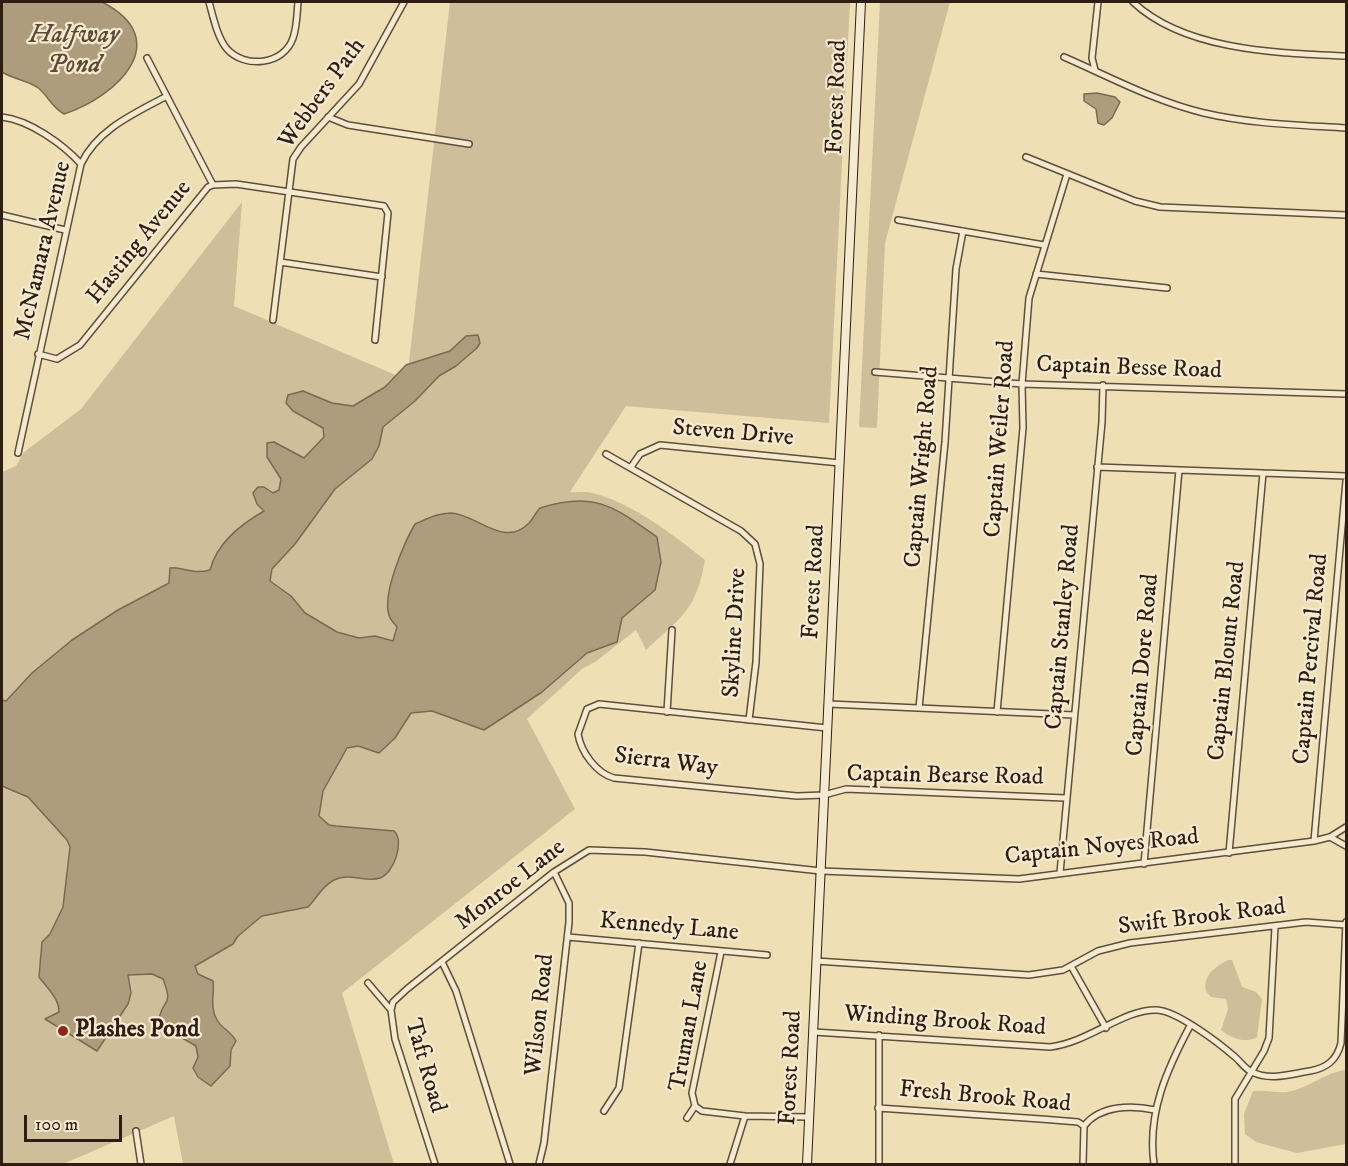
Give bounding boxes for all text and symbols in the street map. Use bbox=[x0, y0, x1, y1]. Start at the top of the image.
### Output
water label: Halfway Pond bbox=[29, 21, 119, 82]
street label: Webbers Path bbox=[273, 33, 373, 155]
street label: Forest Road bbox=[822, 39, 854, 155]
street label: McNamara Avenue bbox=[9, 159, 79, 343]
street label: Hasting Avenue bbox=[81, 175, 199, 311]
street label: Captain Weiler Road bbox=[980, 339, 1022, 539]
street label: Captain Besse Road bbox=[1036, 351, 1222, 387]
street label: Captain Wright Road bbox=[900, 365, 946, 569]
street label: Steven Drive bbox=[671, 414, 795, 454]
street label: Captain Stanley Road bbox=[1041, 523, 1087, 731]
street label: Forest Road bbox=[798, 524, 832, 640]
street label: Captain Percival Road bbox=[1288, 552, 1336, 766]
street label: Captain Blount Road bbox=[1203, 560, 1253, 762]
street label: Skyline Drive bbox=[718, 567, 754, 699]
street label: Captain Dore Road bbox=[1122, 573, 1166, 757]
street label: Sierra Way bbox=[613, 742, 719, 784]
street label: Captain Bearse Road bbox=[846, 761, 1044, 793]
street label: Captain Noyes Road bbox=[1004, 823, 1200, 873]
street label: Monroe Lane bbox=[450, 834, 572, 938]
street label: Swift Brook Road bbox=[1117, 893, 1287, 943]
street label: Kennedy Lane bbox=[598, 908, 740, 948]
street label: Wilson Road bbox=[520, 953, 562, 1077]
street label: Truman Lane bbox=[664, 958, 716, 1094]
street label: Winding Brook Road bbox=[843, 1001, 1047, 1043]
street label: Forest Road bbox=[775, 1010, 809, 1126]
street label: Taft Road bbox=[397, 1016, 451, 1116]
place label: Plashes Pond bbox=[75, 1017, 199, 1045]
marker: Plashes Pond bbox=[56, 1024, 70, 1038]
street label: Fresh Brook Road bbox=[898, 1076, 1072, 1120]
scale bar bbox=[27, 1103, 124, 1141]
text: 100 m bbox=[35, 1114, 78, 1136]

